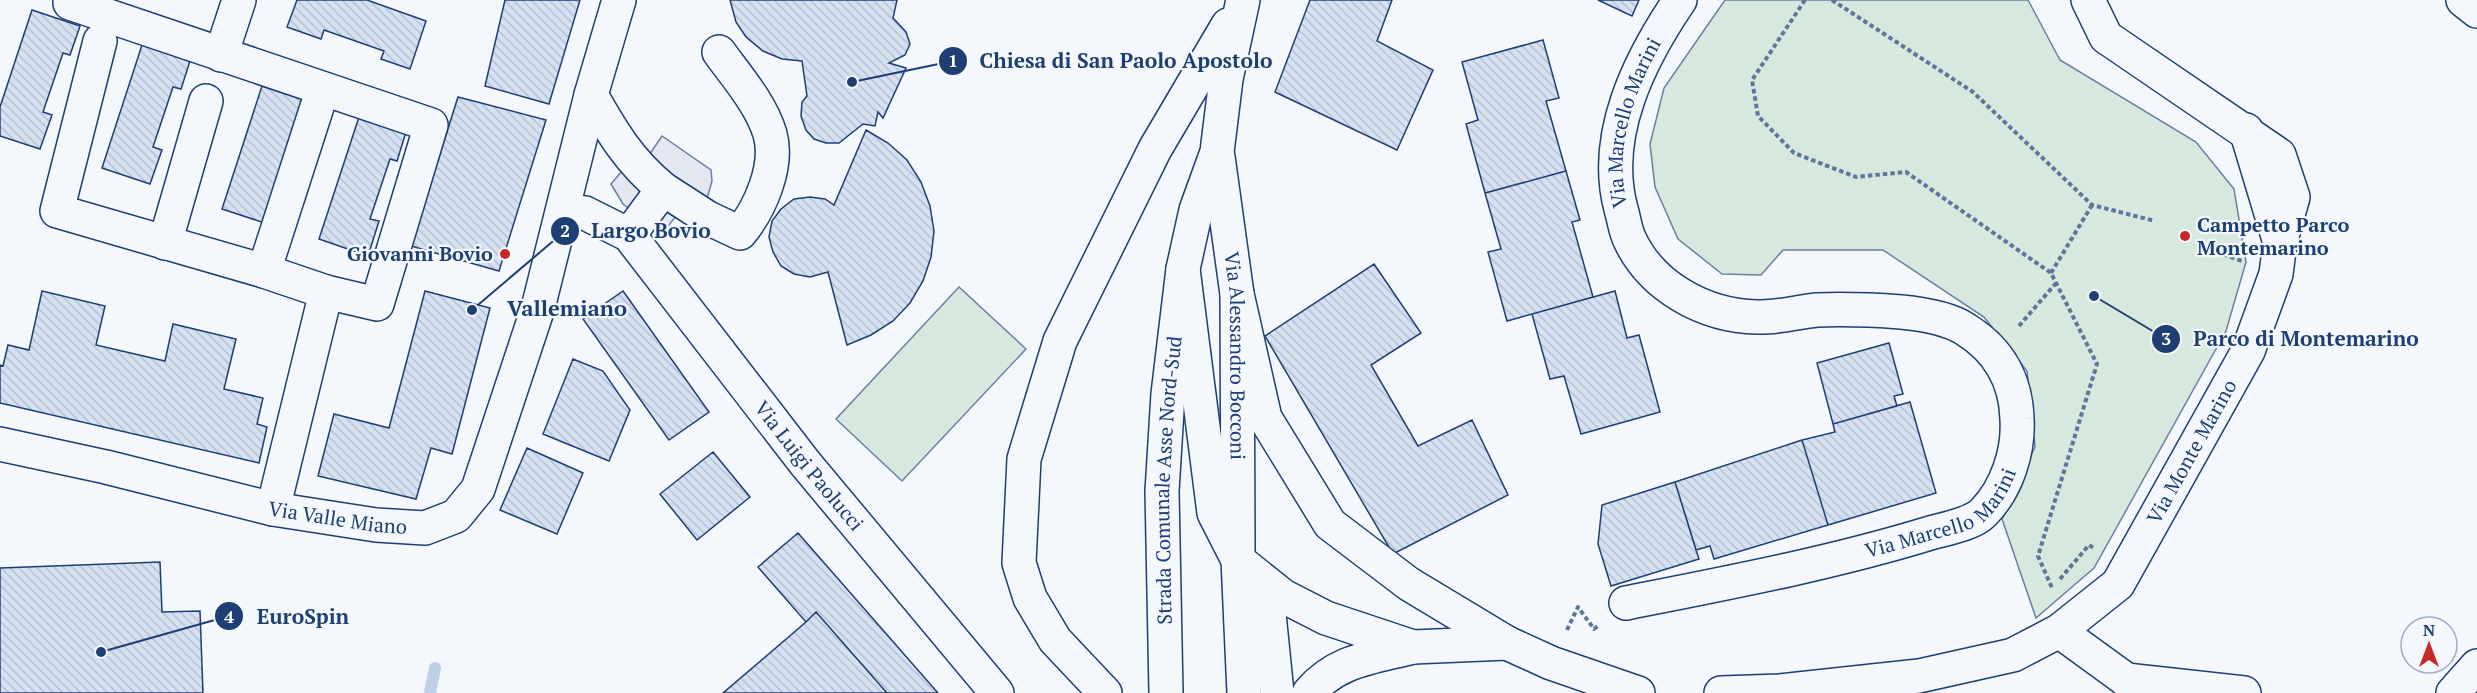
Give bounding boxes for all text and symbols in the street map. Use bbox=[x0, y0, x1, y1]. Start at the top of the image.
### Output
street label: Via Marcello Marini bbox=[1601, 33, 1667, 210]
callout: Chiesa di San Paolo Apostolo bbox=[938, 41, 1285, 80]
text: Chiesa di San Paolo Apostolo bbox=[980, 46, 1272, 74]
text: 1 bbox=[948, 48, 958, 72]
callout: Largo Bovio bbox=[550, 211, 723, 250]
place label: Campetto Parco Montemarino bbox=[2197, 211, 2349, 261]
text: Largo Bovio bbox=[591, 216, 711, 244]
text: 2 bbox=[560, 218, 570, 242]
marker: Campetto Parco Montemarino bbox=[2178, 229, 2192, 243]
place label: Giovanni Bovio bbox=[347, 240, 493, 267]
marker: Giovanni Bovio bbox=[498, 247, 512, 261]
street label: Via Alessandro Bocconi bbox=[1218, 250, 1252, 460]
district label: Vallemiano bbox=[507, 293, 627, 322]
callout: Parco di Montemarino bbox=[2151, 319, 2431, 358]
text: Parco di Montemarino bbox=[2193, 324, 2419, 352]
text: 3 bbox=[2161, 326, 2171, 350]
street label: Strada Comunale Asse Nord-Sud bbox=[1148, 334, 1188, 625]
street label: Via Monte Marino bbox=[2140, 374, 2243, 529]
street label: Via Luigi Paolucci bbox=[749, 395, 870, 536]
street label: Via Marcello Marini bbox=[1862, 464, 2022, 564]
street label: Via Valle Miano bbox=[267, 494, 408, 540]
callout: EuroSpin bbox=[214, 597, 361, 636]
text: EuroSpin bbox=[257, 602, 350, 630]
text: 4 bbox=[224, 604, 235, 628]
north arrow bbox=[2399, 615, 2459, 675]
text: N bbox=[2423, 619, 2435, 641]

